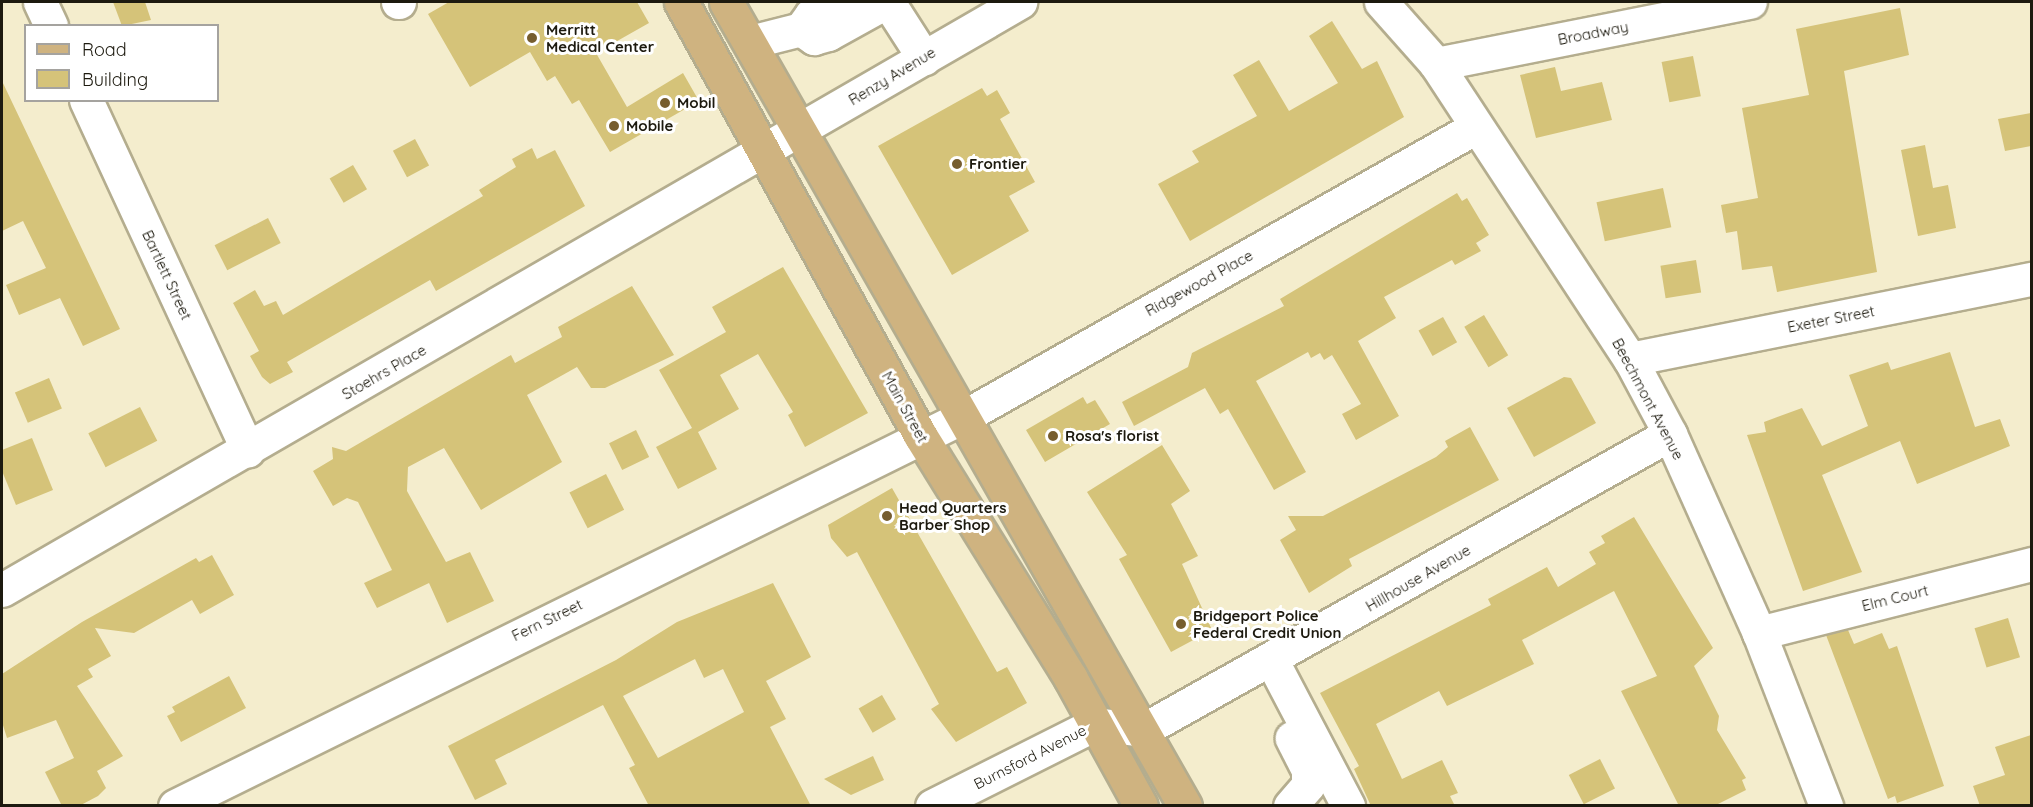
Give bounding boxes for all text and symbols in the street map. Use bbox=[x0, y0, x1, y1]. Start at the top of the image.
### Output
street label: Broadway bbox=[1556, 17, 1630, 49]
place label: Merritt Medical Center bbox=[546, 20, 654, 55]
legend bbox=[24, 24, 219, 102]
marker: Merritt Medical Center bbox=[523, 29, 541, 47]
text: Road bbox=[82, 38, 127, 61]
street label: Renzy Avenue bbox=[845, 43, 939, 109]
text: Building bbox=[82, 68, 148, 91]
place label: Mobil bbox=[677, 94, 716, 112]
marker: Mobil bbox=[658, 96, 672, 110]
place label: Mobile bbox=[626, 117, 673, 135]
marker: Mobile bbox=[607, 119, 621, 133]
place label: Frontier bbox=[969, 155, 1027, 173]
marker: Frontier bbox=[950, 157, 964, 171]
street label: Bartlett Street bbox=[138, 227, 196, 323]
street label: Ridgewood Place bbox=[1142, 246, 1256, 320]
street label: Exeter Street bbox=[1786, 302, 1876, 336]
street label: Beechmont Avenue bbox=[1608, 335, 1688, 463]
street label: Stoehrs Place bbox=[339, 341, 429, 403]
street label: Main Street bbox=[878, 368, 932, 446]
place label: Rosa's florist bbox=[1065, 427, 1159, 445]
marker: Rosa's florist bbox=[1046, 429, 1060, 443]
place label: Head Quarters Barber Shop bbox=[899, 498, 1006, 533]
marker: Head Quarters Barber Shop bbox=[880, 509, 894, 523]
street label: Hillhouse Avenue bbox=[1362, 541, 1474, 615]
street label: Elm Court bbox=[1860, 581, 1930, 615]
street label: Fern Street bbox=[509, 595, 585, 645]
place label: Bridgeport Police Federal Credit Union bbox=[1193, 606, 1341, 641]
marker: Bridgeport Police Federal Credit Union bbox=[1174, 617, 1188, 631]
street label: Burnsford Avenue bbox=[971, 721, 1089, 793]

